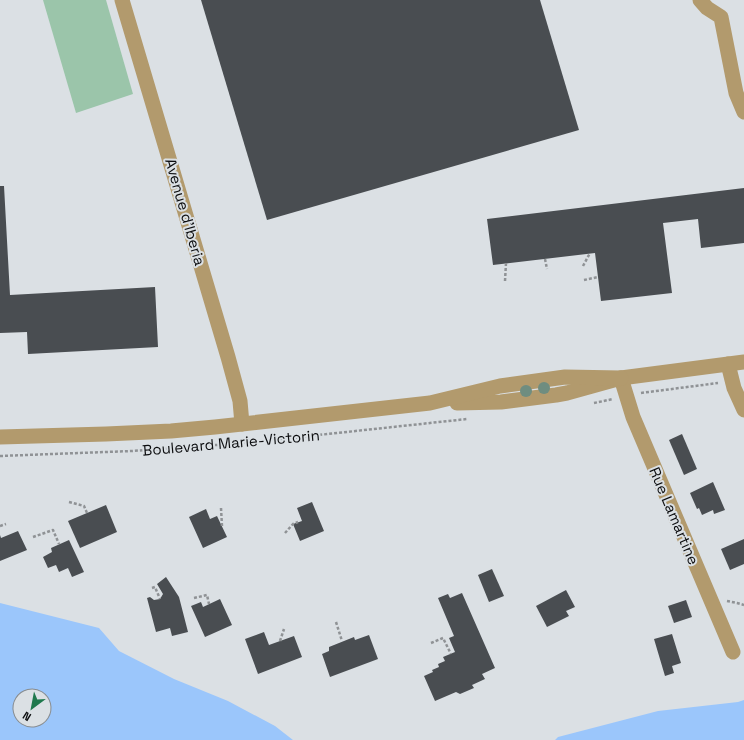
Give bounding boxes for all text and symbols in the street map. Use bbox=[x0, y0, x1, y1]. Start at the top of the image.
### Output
street label: Avenue d'Iberia bbox=[161, 156, 210, 268]
street label: Boulevard Marie-Victorin bbox=[142, 425, 320, 460]
street label: Rue Lamartine bbox=[645, 464, 704, 568]
north arrow bbox=[12, 688, 52, 728]
text: N bbox=[20, 709, 34, 724]

